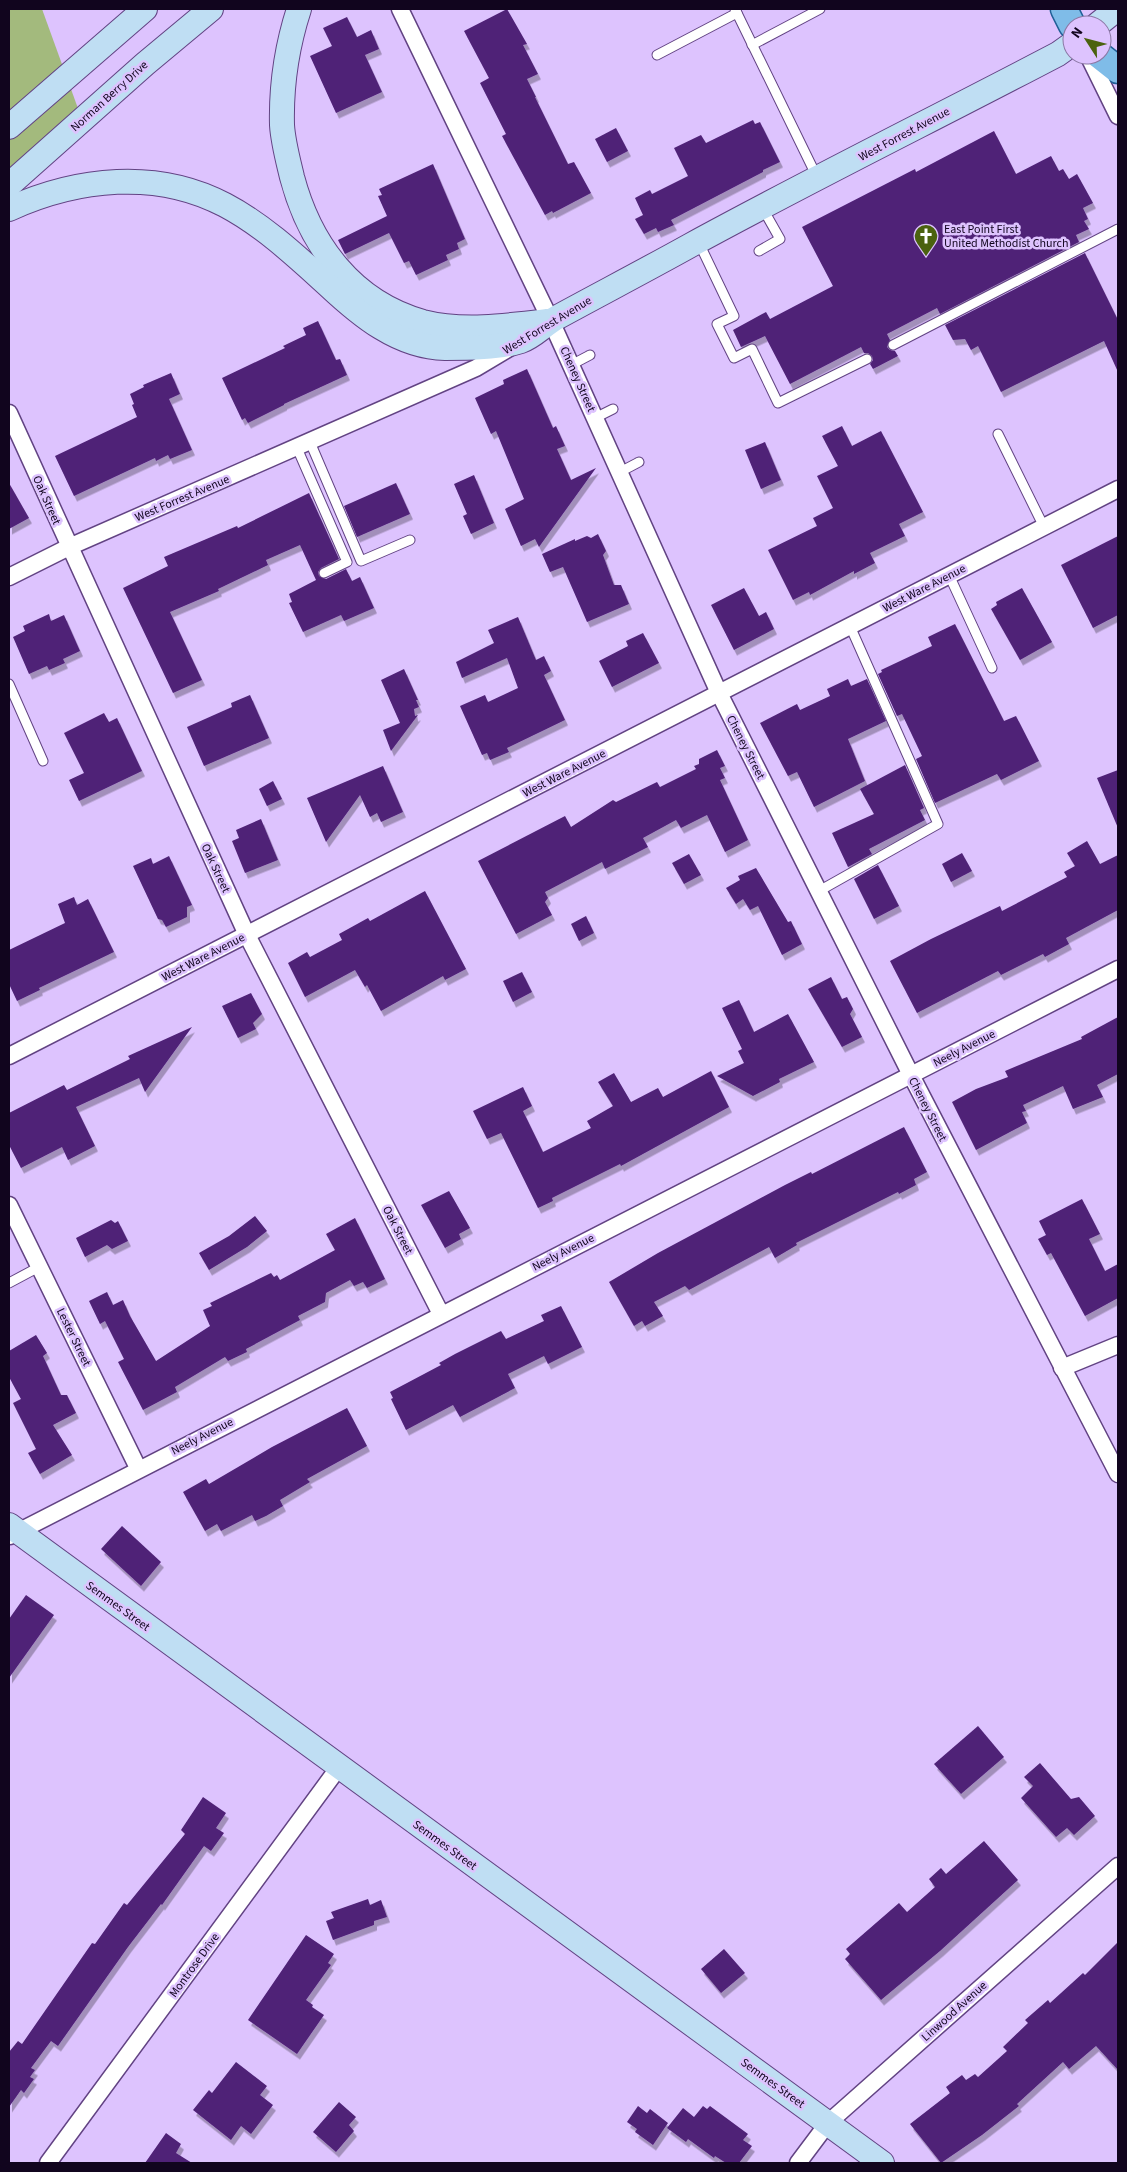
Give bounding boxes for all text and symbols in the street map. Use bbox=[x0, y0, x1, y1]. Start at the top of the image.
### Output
north arrow bbox=[1062, 15, 1112, 65]
text: N bbox=[1066, 23, 1088, 43]
street label: Norman Berry Drive bbox=[67, 57, 152, 136]
street label: West Forrest Avenue bbox=[856, 103, 953, 166]
place label: East Point First United Methodist Church bbox=[944, 221, 1069, 252]
church icon: East Point First United Methodist Church bbox=[913, 223, 939, 257]
street label: West Forrest Avenue bbox=[499, 292, 595, 359]
street label: Cheney Street bbox=[556, 344, 600, 415]
street label: West Forrest Avenue bbox=[132, 471, 232, 526]
street label: Oak Street bbox=[28, 473, 65, 528]
street label: West Ware Avenue bbox=[880, 560, 969, 617]
street label: Cheney Street bbox=[722, 712, 769, 782]
street label: West Ware Avenue bbox=[520, 745, 609, 802]
street label: Oak Street bbox=[197, 841, 234, 896]
street label: West Ware Avenue bbox=[159, 929, 248, 986]
street label: Neely Avenue bbox=[930, 1025, 998, 1071]
street label: Cheney Street bbox=[904, 1074, 951, 1144]
street label: Oak Street bbox=[378, 1203, 417, 1257]
street label: Neely Avenue bbox=[529, 1229, 597, 1275]
street label: Lester Street bbox=[52, 1305, 95, 1369]
street label: Neely Avenue bbox=[168, 1413, 236, 1459]
street label: Semmes Street bbox=[82, 1577, 153, 1636]
street label: Semmes Street bbox=[409, 1816, 480, 1875]
street label: Montrose Drive bbox=[165, 1930, 224, 2001]
street label: Linwood Avenue bbox=[918, 1977, 991, 2045]
street label: Semmes Street bbox=[737, 2054, 808, 2113]

